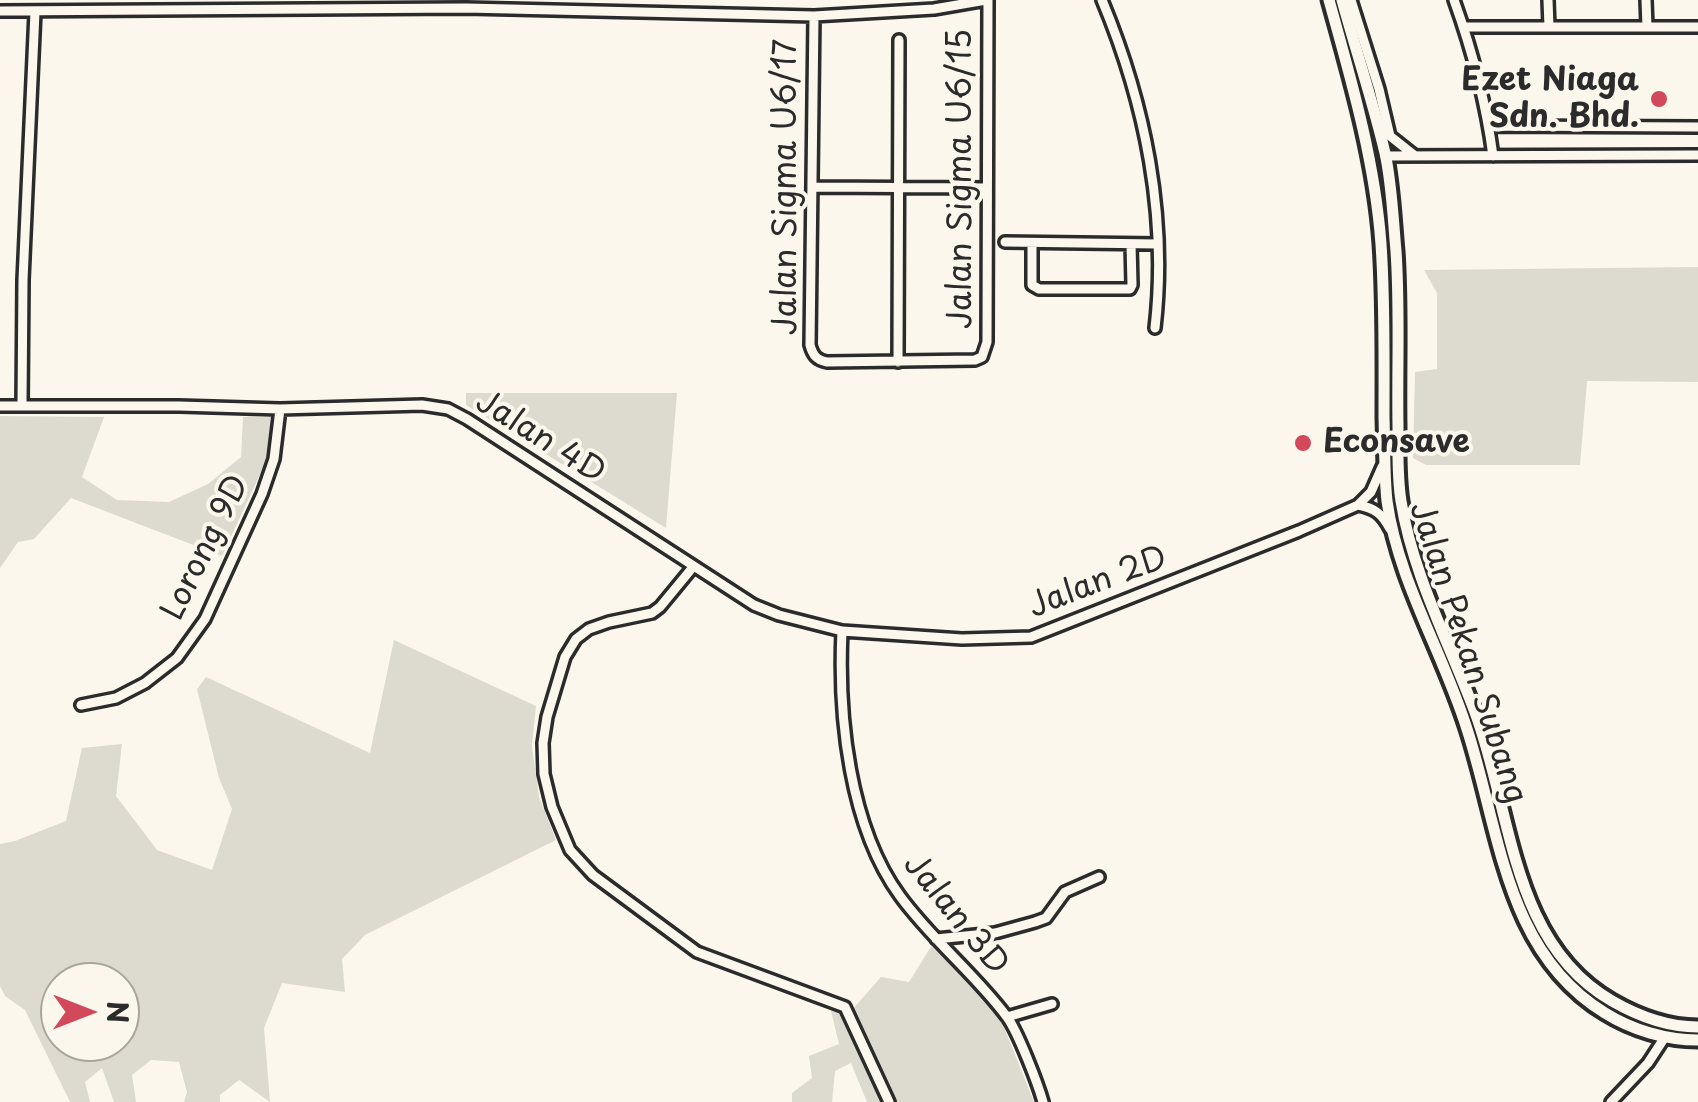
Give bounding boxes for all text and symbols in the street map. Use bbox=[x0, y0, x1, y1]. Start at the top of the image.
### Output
street label: Jalan Sigma U6/15 bbox=[943, 29, 981, 329]
street label: Jalan Sigma U6/17 bbox=[768, 39, 806, 335]
place label: Ezet Niaga Sdn. Bhd. bbox=[1461, 62, 1639, 137]
marker: Ezet Niaga Sdn. Bhd. bbox=[1648, 88, 1670, 110]
street label: Jalan 4D bbox=[468, 383, 612, 493]
place label: Econsave bbox=[1323, 424, 1470, 462]
marker: Econsave bbox=[1292, 432, 1314, 454]
street label: Lorong 9D bbox=[154, 469, 258, 627]
street label: Jalan Pekan Subang bbox=[1400, 497, 1534, 809]
street label: Jalan 2D bbox=[1023, 539, 1173, 627]
street label: Jalan 3D bbox=[894, 847, 1016, 983]
north arrow bbox=[40, 962, 140, 1062]
text: N bbox=[97, 1001, 140, 1023]

